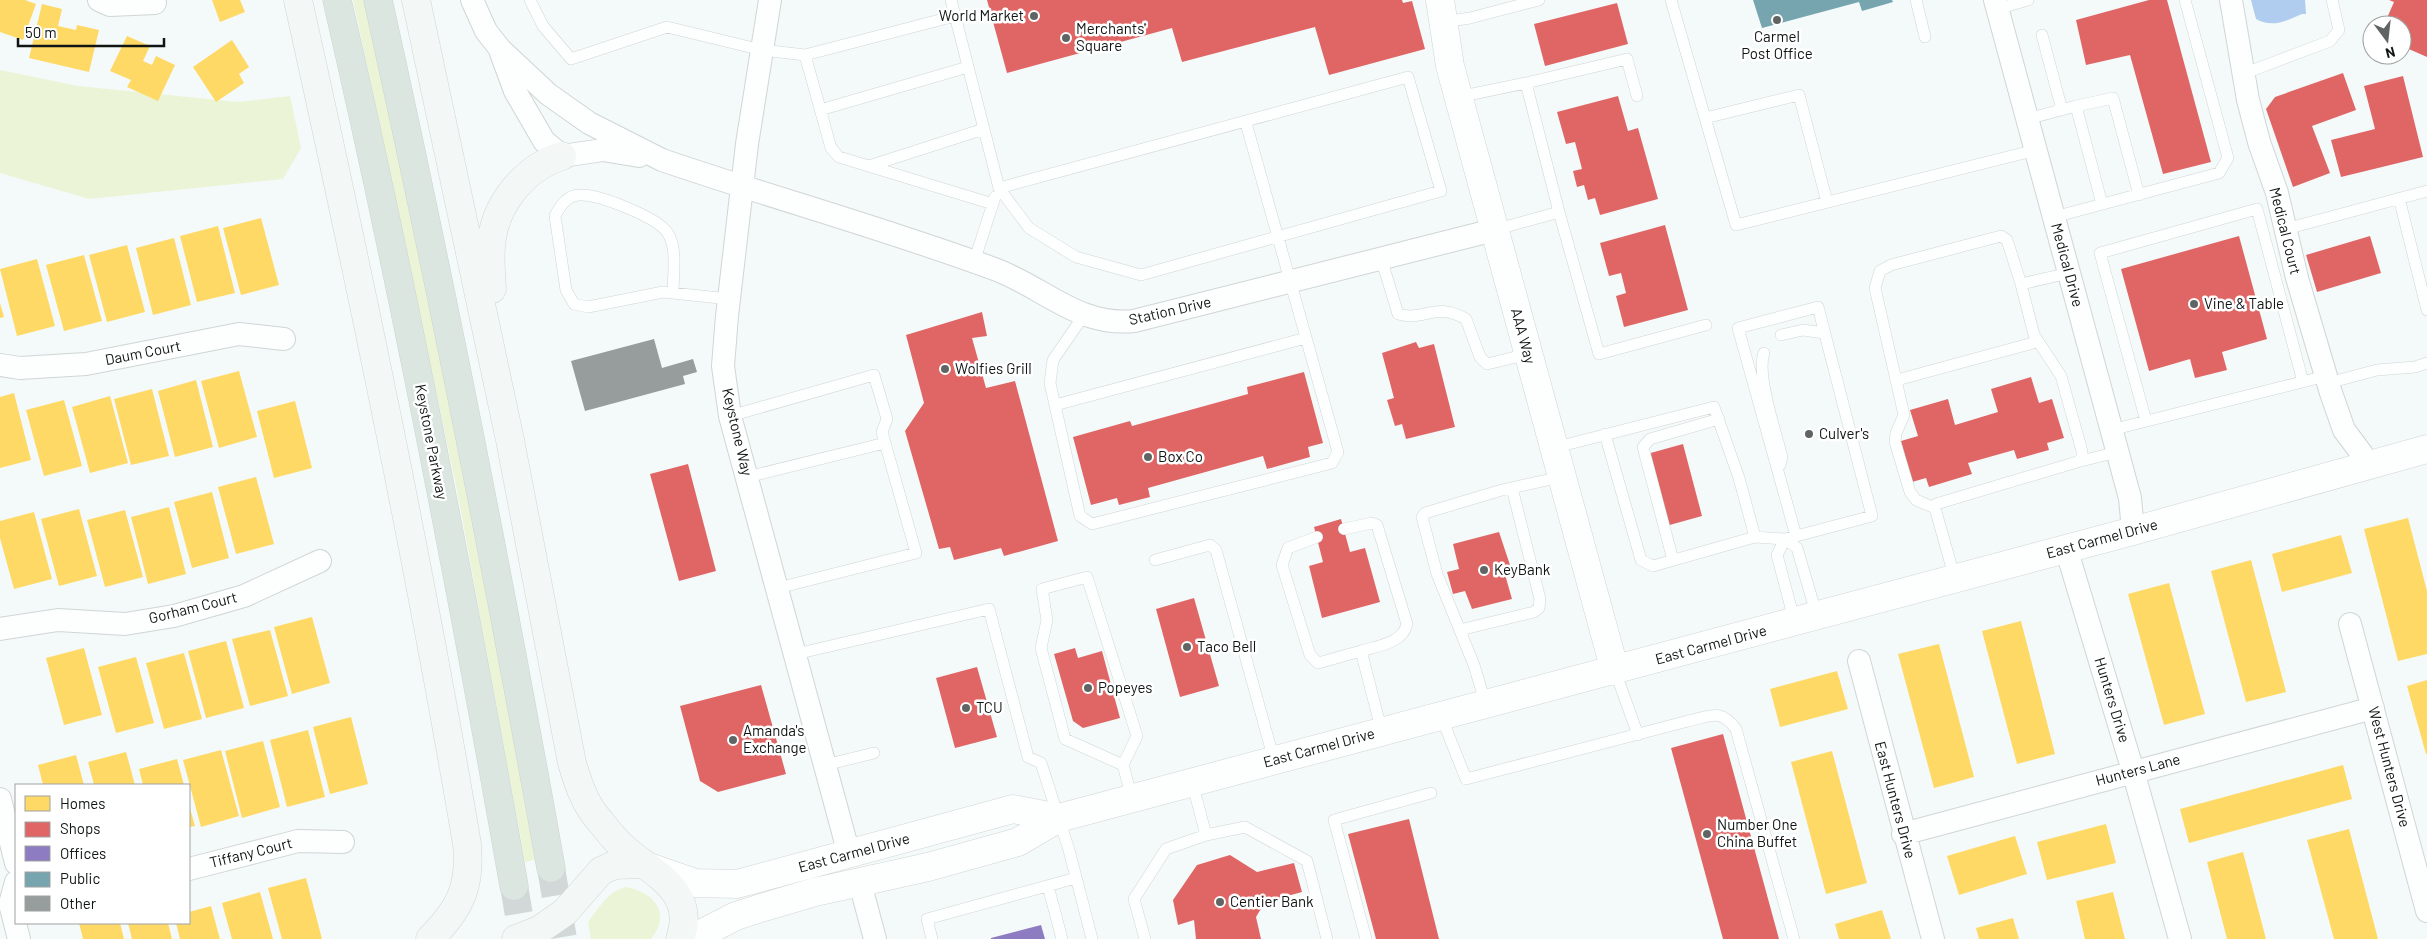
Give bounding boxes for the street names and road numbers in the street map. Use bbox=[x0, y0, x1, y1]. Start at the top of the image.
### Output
street label: Medical Court bbox=[2266, 185, 2305, 276]
street label: Medical Drive bbox=[2048, 221, 2088, 309]
street label: Station Drive bbox=[1127, 292, 1213, 328]
street label: AAA Way bbox=[1508, 306, 1540, 366]
street label: Daum Court bbox=[103, 336, 182, 368]
street label: Keystone Parkway bbox=[412, 382, 452, 501]
street label: Keystone Way bbox=[719, 386, 757, 478]
street label: East Carmel Drive bbox=[2044, 514, 2159, 562]
street label: Gorham Court bbox=[147, 587, 239, 627]
street label: East Carmel Drive bbox=[1653, 620, 1768, 668]
street label: Hunters Drive bbox=[2091, 655, 2134, 745]
street label: West Hunters Drive bbox=[2365, 704, 2415, 829]
street label: East Carmel Drive bbox=[1261, 723, 1376, 771]
street label: East Hunters Drive bbox=[1872, 739, 1920, 860]
street label: Hunters Lane bbox=[2093, 749, 2182, 789]
street label: East Carmel Drive bbox=[796, 828, 911, 876]
street label: Tiffany Court bbox=[208, 833, 294, 871]

